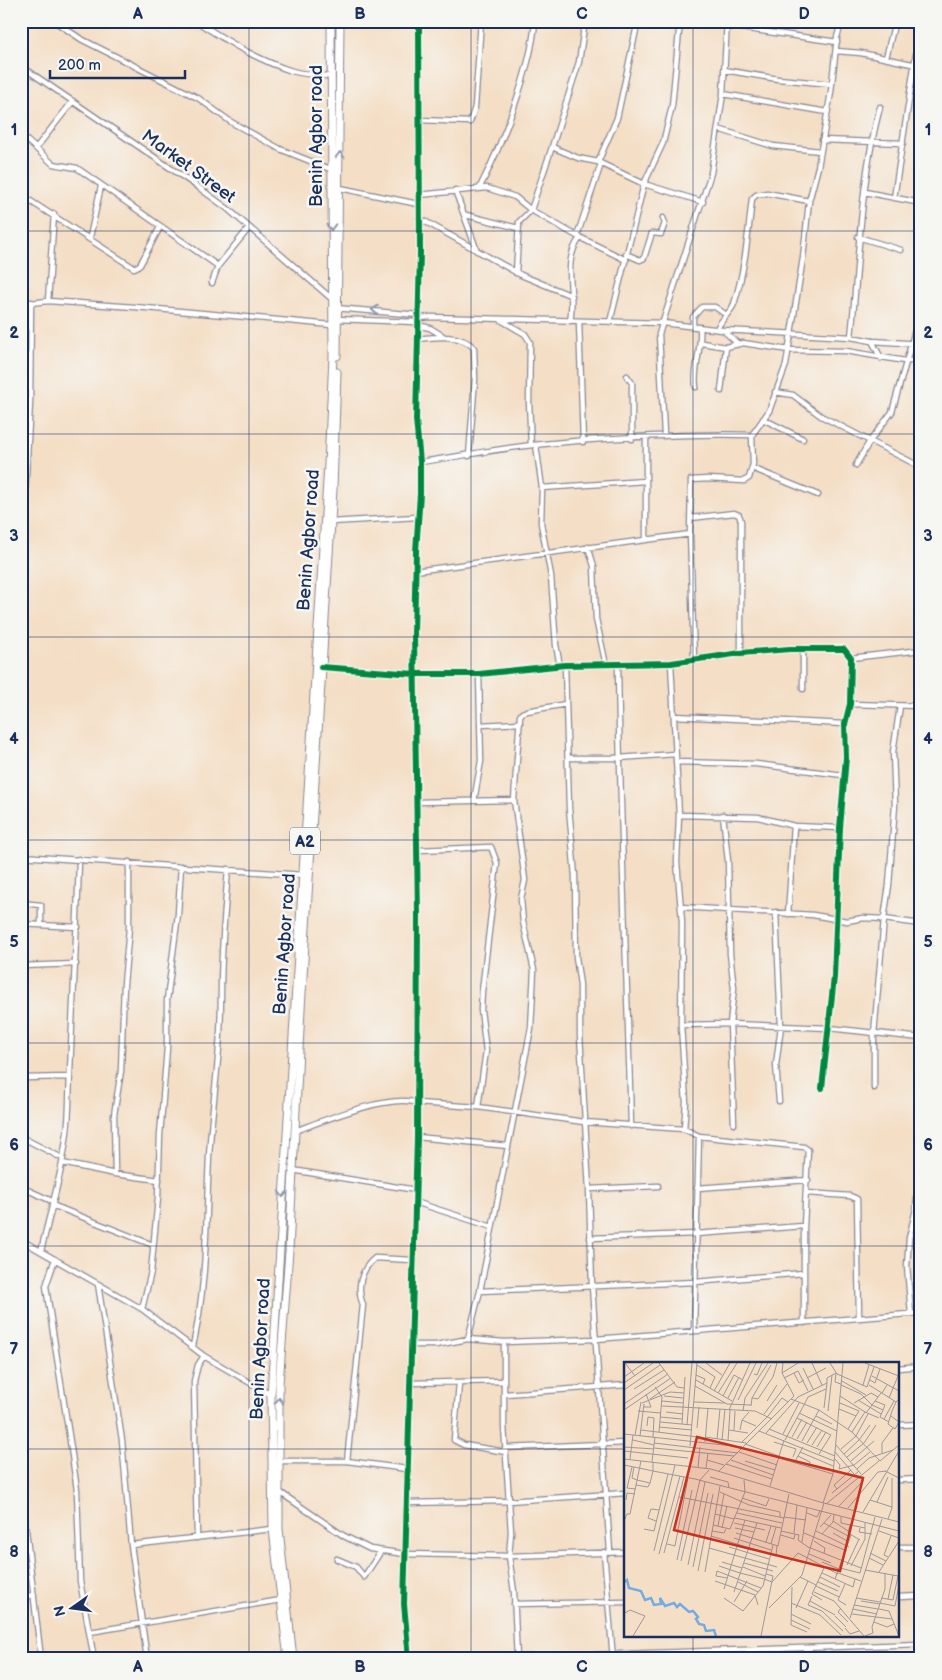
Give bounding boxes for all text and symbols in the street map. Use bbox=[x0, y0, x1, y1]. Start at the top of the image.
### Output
text: A bbox=[132, 5, 143, 24]
text: B bbox=[354, 5, 366, 24]
text: C bbox=[576, 5, 588, 24]
text: D bbox=[798, 5, 810, 24]
scale bar bbox=[50, 48, 185, 80]
text: 200 m bbox=[58, 56, 101, 75]
street label: Benin Agbor road bbox=[306, 65, 327, 207]
text: 1 bbox=[11, 121, 17, 140]
text: 1 bbox=[925, 121, 931, 140]
street label: Market Street bbox=[138, 125, 240, 208]
one-way arrow bbox=[335, 151, 345, 158]
one-way arrow bbox=[326, 224, 336, 232]
one-way arrow bbox=[371, 305, 379, 316]
text: 2 bbox=[9, 324, 19, 343]
text: 2 bbox=[923, 324, 933, 343]
street label: Benin Agbor road bbox=[293, 468, 324, 612]
text: 3 bbox=[9, 527, 19, 546]
text: 3 bbox=[923, 527, 933, 546]
text: 4 bbox=[9, 730, 19, 749]
text: 4 bbox=[923, 730, 933, 749]
road number: A2 bbox=[290, 828, 320, 854]
street label: Benin Agbor road bbox=[269, 872, 300, 1016]
text: 5 bbox=[9, 933, 19, 952]
text: 5 bbox=[923, 933, 933, 952]
text: 6 bbox=[9, 1136, 19, 1155]
text: 6 bbox=[923, 1136, 933, 1155]
one-way arrow bbox=[278, 1190, 289, 1198]
street label: Benin Agbor road bbox=[246, 1278, 275, 1420]
text: 7 bbox=[10, 1340, 19, 1359]
text: 7 bbox=[924, 1340, 933, 1359]
inset map bbox=[624, 1362, 900, 1638]
one-way arrow bbox=[273, 1397, 284, 1405]
text: 8 bbox=[9, 1543, 19, 1562]
text: 8 bbox=[923, 1543, 933, 1562]
north arrow bbox=[48, 1582, 98, 1632]
text: N bbox=[50, 1604, 69, 1618]
text: A bbox=[132, 1658, 143, 1677]
text: B bbox=[354, 1658, 366, 1677]
text: C bbox=[576, 1658, 588, 1677]
text: D bbox=[798, 1658, 810, 1677]

